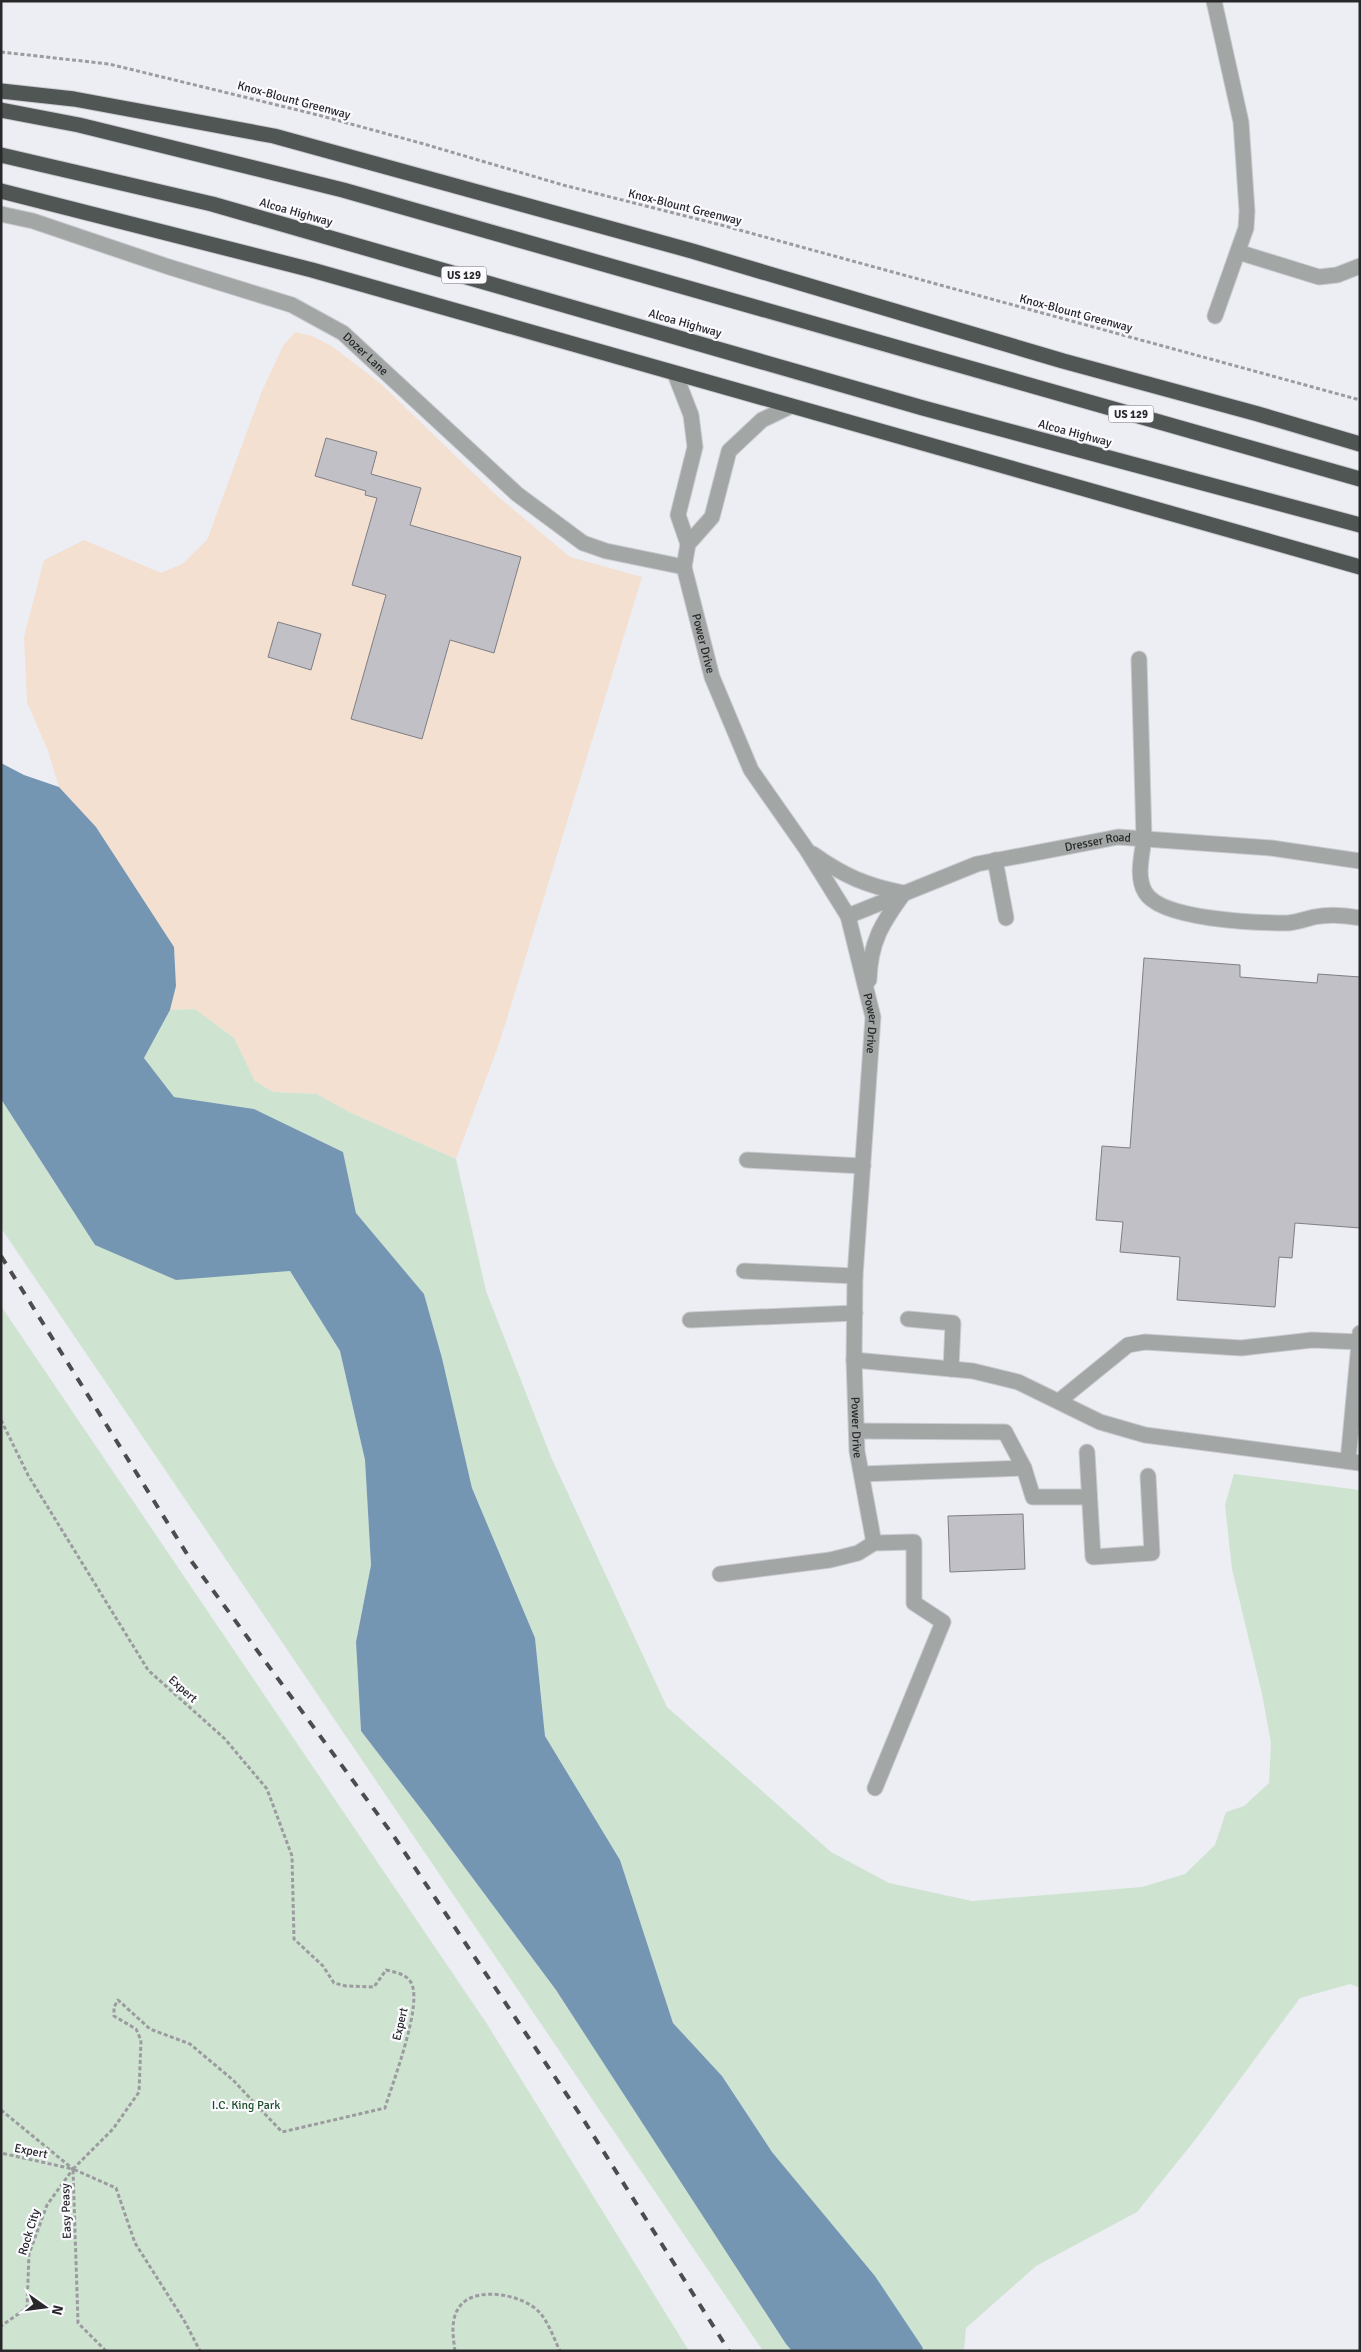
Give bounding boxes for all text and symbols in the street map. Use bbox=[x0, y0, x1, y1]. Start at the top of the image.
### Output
street label: Knox-Blount Greenway bbox=[236, 78, 352, 123]
street label: Knox-Blount Greenway bbox=[627, 186, 744, 229]
street label: Alcoa Highway bbox=[258, 195, 334, 230]
road number: US 129 bbox=[442, 266, 486, 284]
street label: Knox-Blount Greenway bbox=[1018, 291, 1134, 336]
street label: Alcoa Highway bbox=[647, 306, 723, 341]
street label: Dozer Lane bbox=[339, 329, 391, 379]
road number: US 129 bbox=[1108, 406, 1154, 422]
street label: Alcoa Highway bbox=[1037, 416, 1114, 451]
street label: Power Drive bbox=[688, 612, 718, 675]
street label: Dresser Road bbox=[1063, 830, 1131, 855]
street label: Power Drive bbox=[859, 992, 880, 1054]
street label: Power Drive bbox=[847, 1397, 865, 1459]
street label: Expert bbox=[165, 1673, 200, 1706]
street label: Expert bbox=[389, 2006, 412, 2042]
park label: I.C. King Park bbox=[212, 2098, 280, 2113]
street label: Expert bbox=[13, 2141, 49, 2162]
street label: Easy Peasy bbox=[58, 2182, 75, 2239]
street label: Rock City bbox=[15, 2207, 44, 2257]
north arrow bbox=[20, 2282, 70, 2332]
text: N bbox=[48, 2303, 67, 2317]

